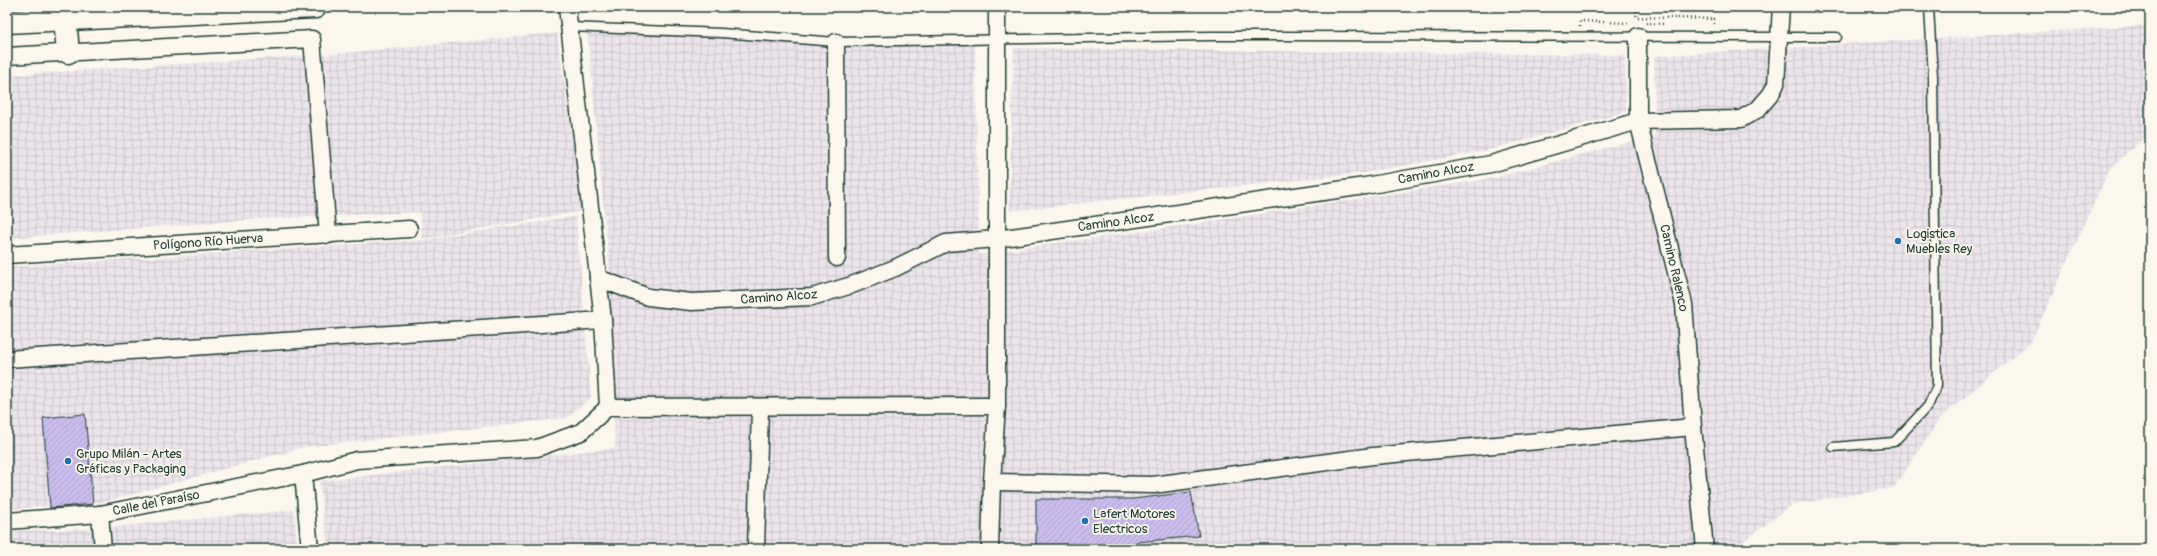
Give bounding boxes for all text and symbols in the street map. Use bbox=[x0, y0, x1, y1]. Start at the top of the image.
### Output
street label: Camino Alcoz bbox=[1397, 158, 1476, 188]
street label: Camino Alcoz bbox=[1077, 209, 1156, 235]
street label: Camino Ralenco bbox=[1656, 223, 1692, 313]
place label: Logistica Muebles Rey bbox=[1906, 226, 1973, 257]
street label: Polígono Río Huerva bbox=[152, 230, 264, 254]
marker: Logistica Muebles Rey bbox=[1893, 236, 1903, 246]
street label: Camino Alcoz bbox=[740, 286, 818, 308]
place label: Grupo Milán - Artes Gráficas y Packaging bbox=[76, 446, 186, 477]
marker: Grupo Milán - Artes Gráficas y Packaging bbox=[63, 456, 73, 466]
street label: Calle del Paraíso bbox=[111, 487, 201, 519]
place label: Lafert Motores Electricos bbox=[1093, 506, 1175, 537]
marker: Lafert Motores Electricos bbox=[1080, 516, 1090, 526]

